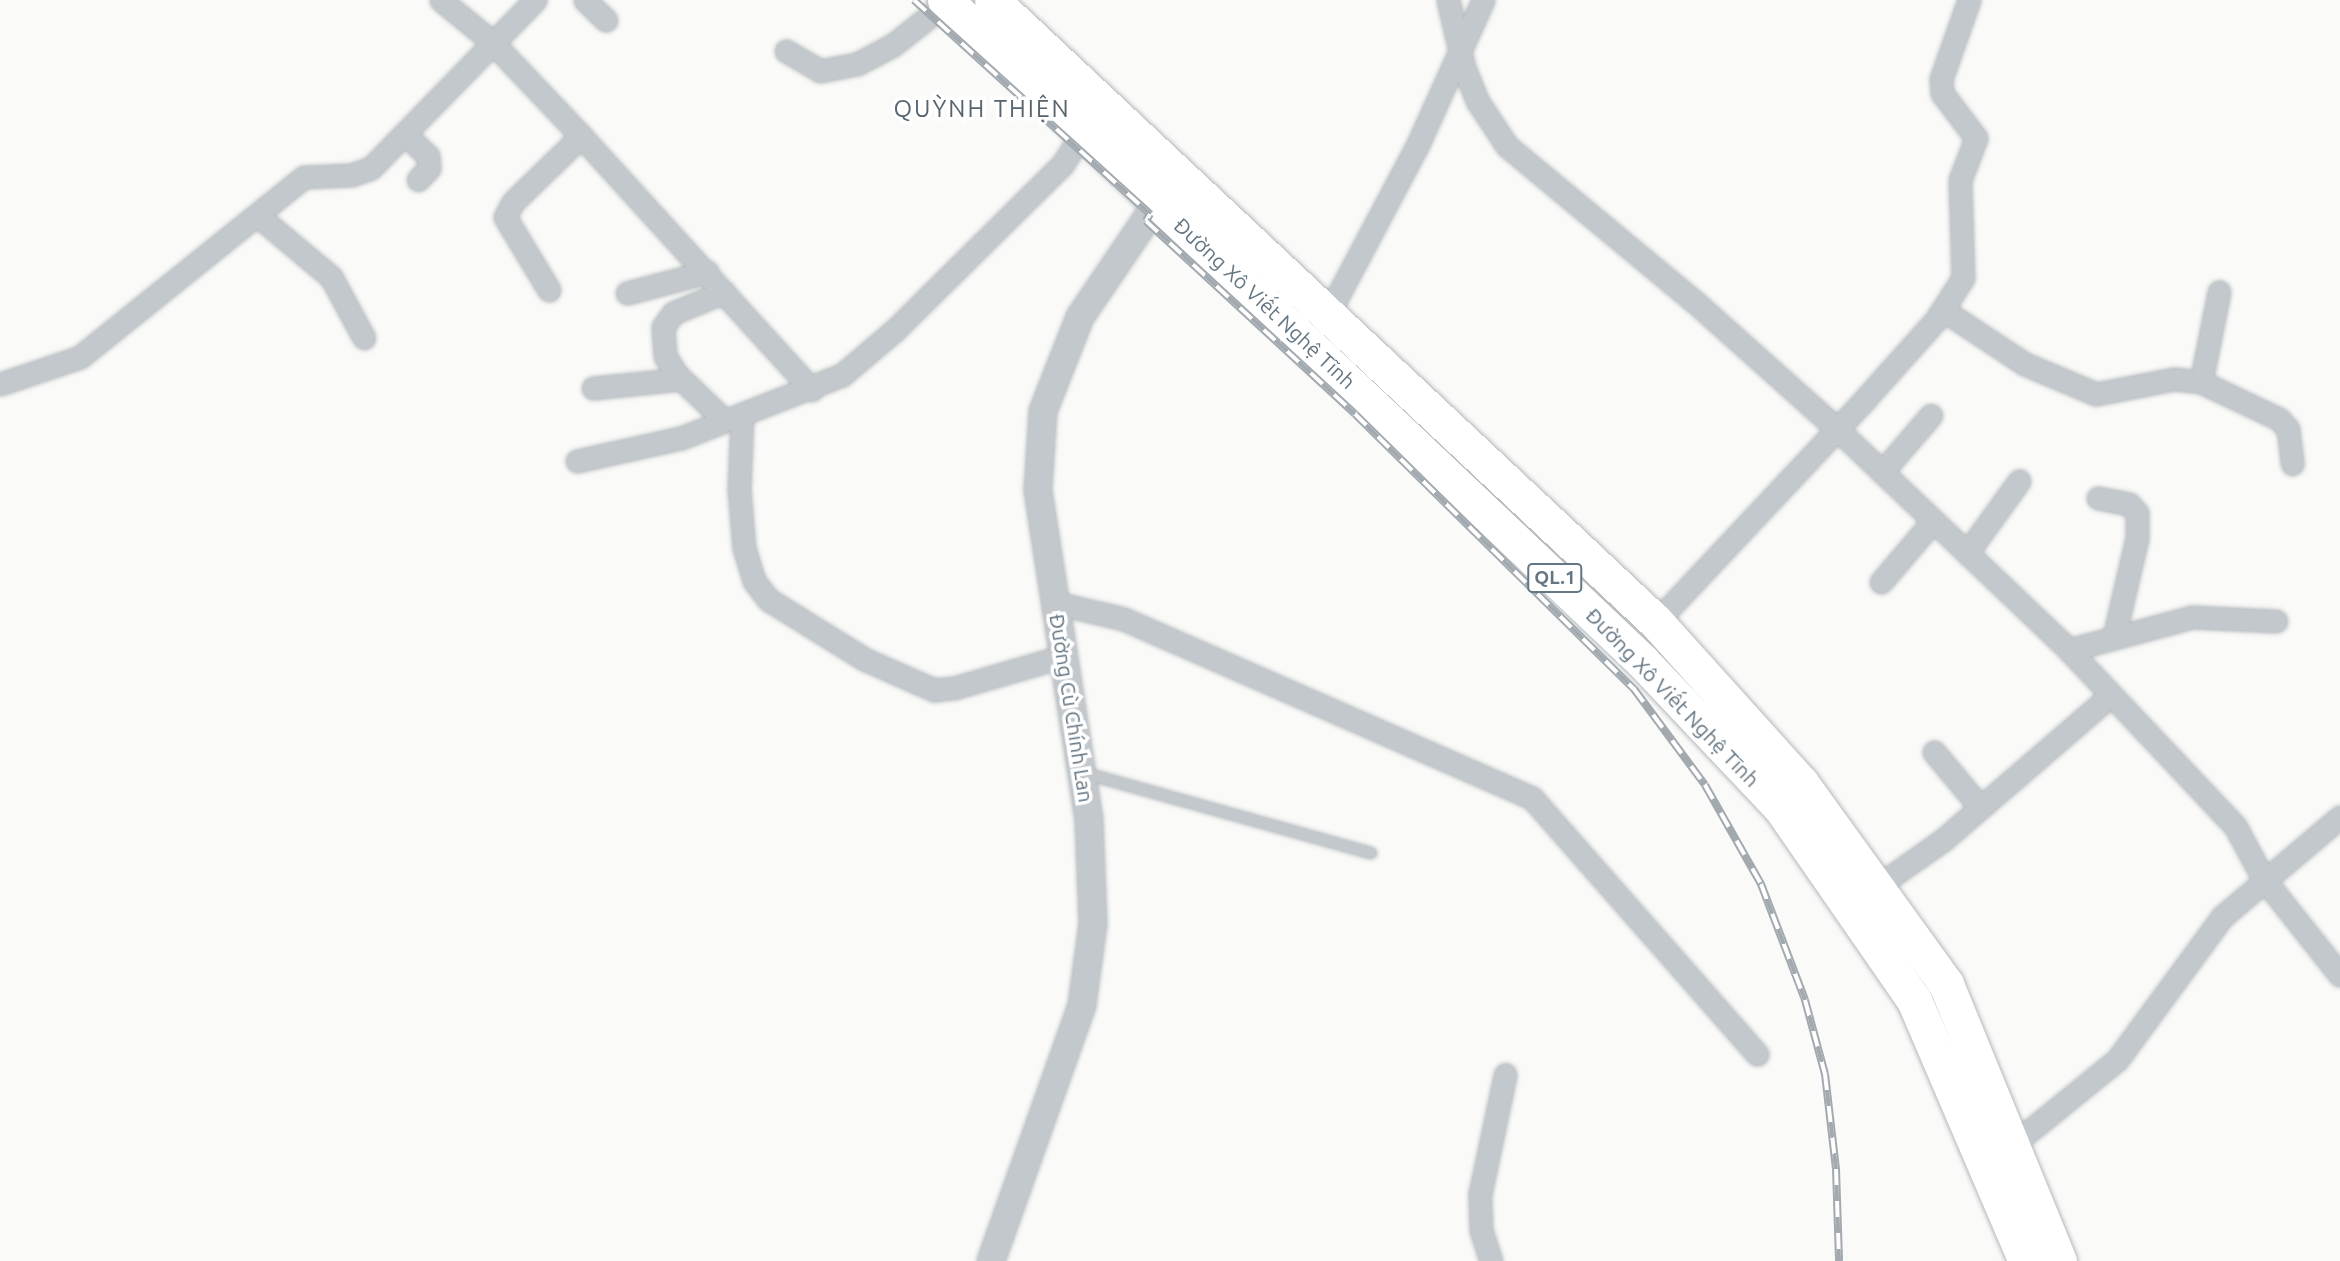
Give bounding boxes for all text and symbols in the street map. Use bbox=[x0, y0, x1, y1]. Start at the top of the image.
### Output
district label: QUỲNH THIỆN bbox=[895, 95, 1069, 123]
street label: Đường Xô Viết Nghệ Tĩnh bbox=[1169, 212, 1361, 394]
road number: QL.1 bbox=[1527, 562, 1583, 594]
street label: Đường Xô Viết Nghệ Tĩnh bbox=[1581, 602, 1765, 792]
street label: Đường Cù Chính Lan bbox=[1045, 612, 1099, 804]

